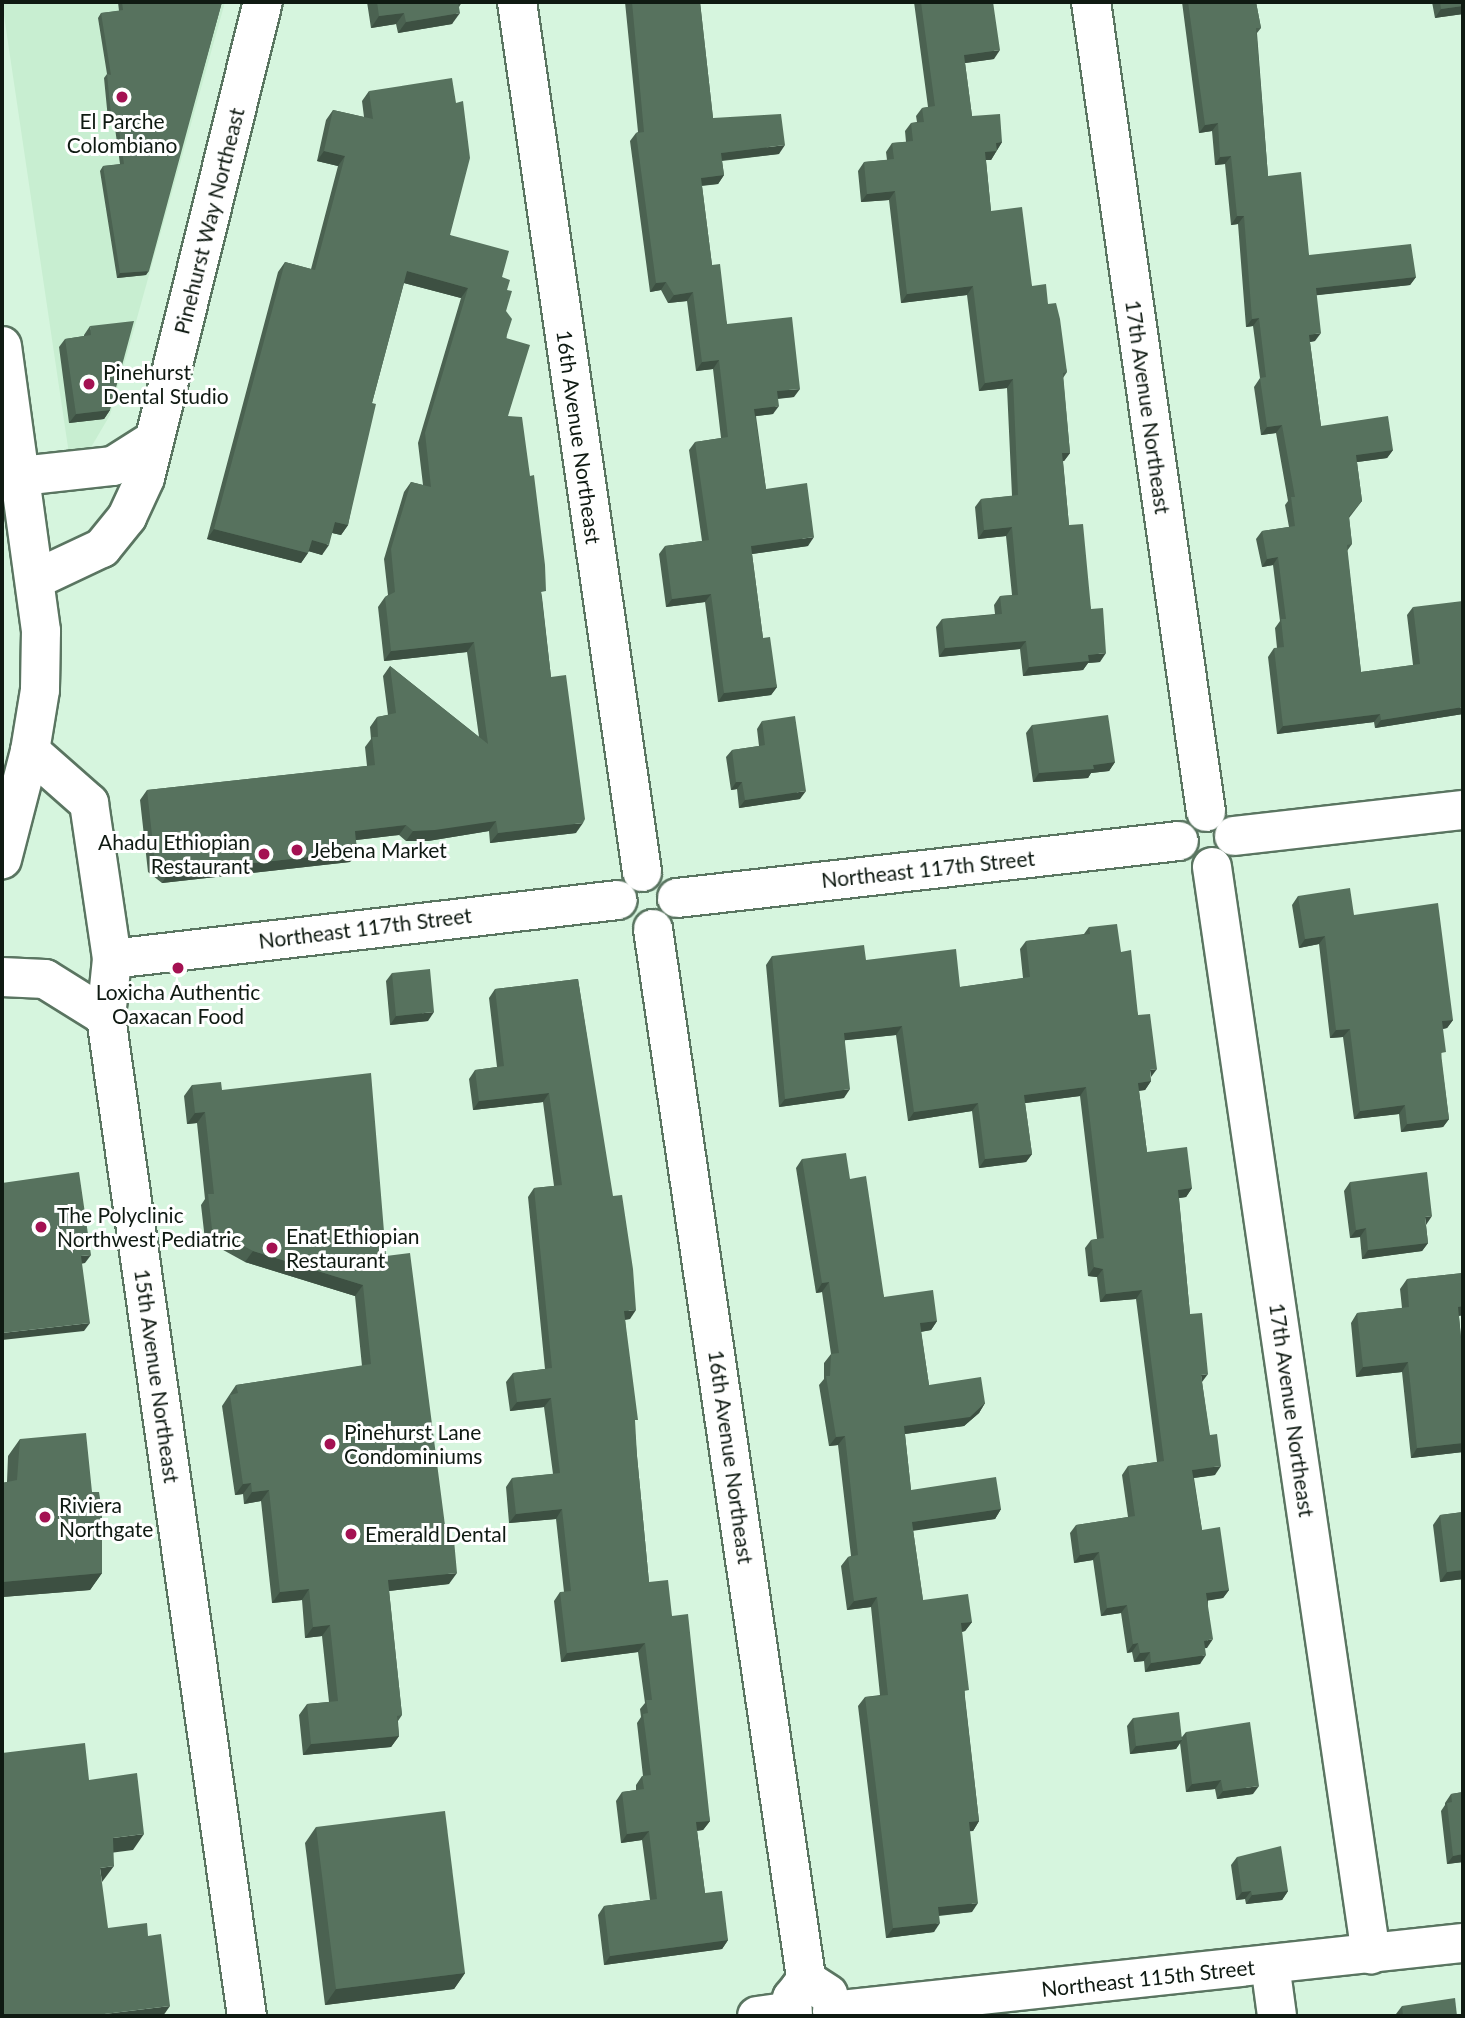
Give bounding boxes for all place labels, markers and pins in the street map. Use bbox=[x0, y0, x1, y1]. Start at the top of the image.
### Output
marker: El Parche Colombiano bbox=[114, 89, 130, 105]
place label: El Parche Colombiano bbox=[67, 108, 177, 158]
place label: Pinehurst Dental Studio bbox=[103, 359, 229, 409]
marker: Pinehurst Dental Studio bbox=[81, 376, 97, 392]
place label: Ahadu Ethiopian Restaurant bbox=[98, 829, 250, 879]
place label: Jebena Market bbox=[311, 837, 447, 863]
marker: Jebena Market bbox=[289, 842, 305, 858]
marker: Ahadu Ethiopian Restaurant bbox=[256, 846, 272, 862]
marker: Loxicha Authentic Oaxacan Food bbox=[170, 960, 186, 976]
place label: Loxicha Authentic Oaxacan Food bbox=[95, 979, 261, 1029]
place label: The Polyclinic Northwest Pediatric bbox=[57, 1202, 241, 1252]
marker: The Polyclinic Northwest Pediatric bbox=[31, 1217, 51, 1237]
place label: Enat Ethiopian Restaurant bbox=[286, 1223, 420, 1273]
marker: Enat Ethiopian Restaurant bbox=[264, 1240, 280, 1256]
place label: Pinehurst Lane Condominiums bbox=[344, 1419, 482, 1469]
marker: Pinehurst Lane Condominiums bbox=[322, 1436, 338, 1452]
place label: Riviera Northgate bbox=[59, 1492, 153, 1542]
marker: Riviera Northgate bbox=[37, 1509, 53, 1525]
place label: Emerald Dental bbox=[365, 1521, 507, 1547]
marker: Emerald Dental bbox=[343, 1526, 359, 1542]

